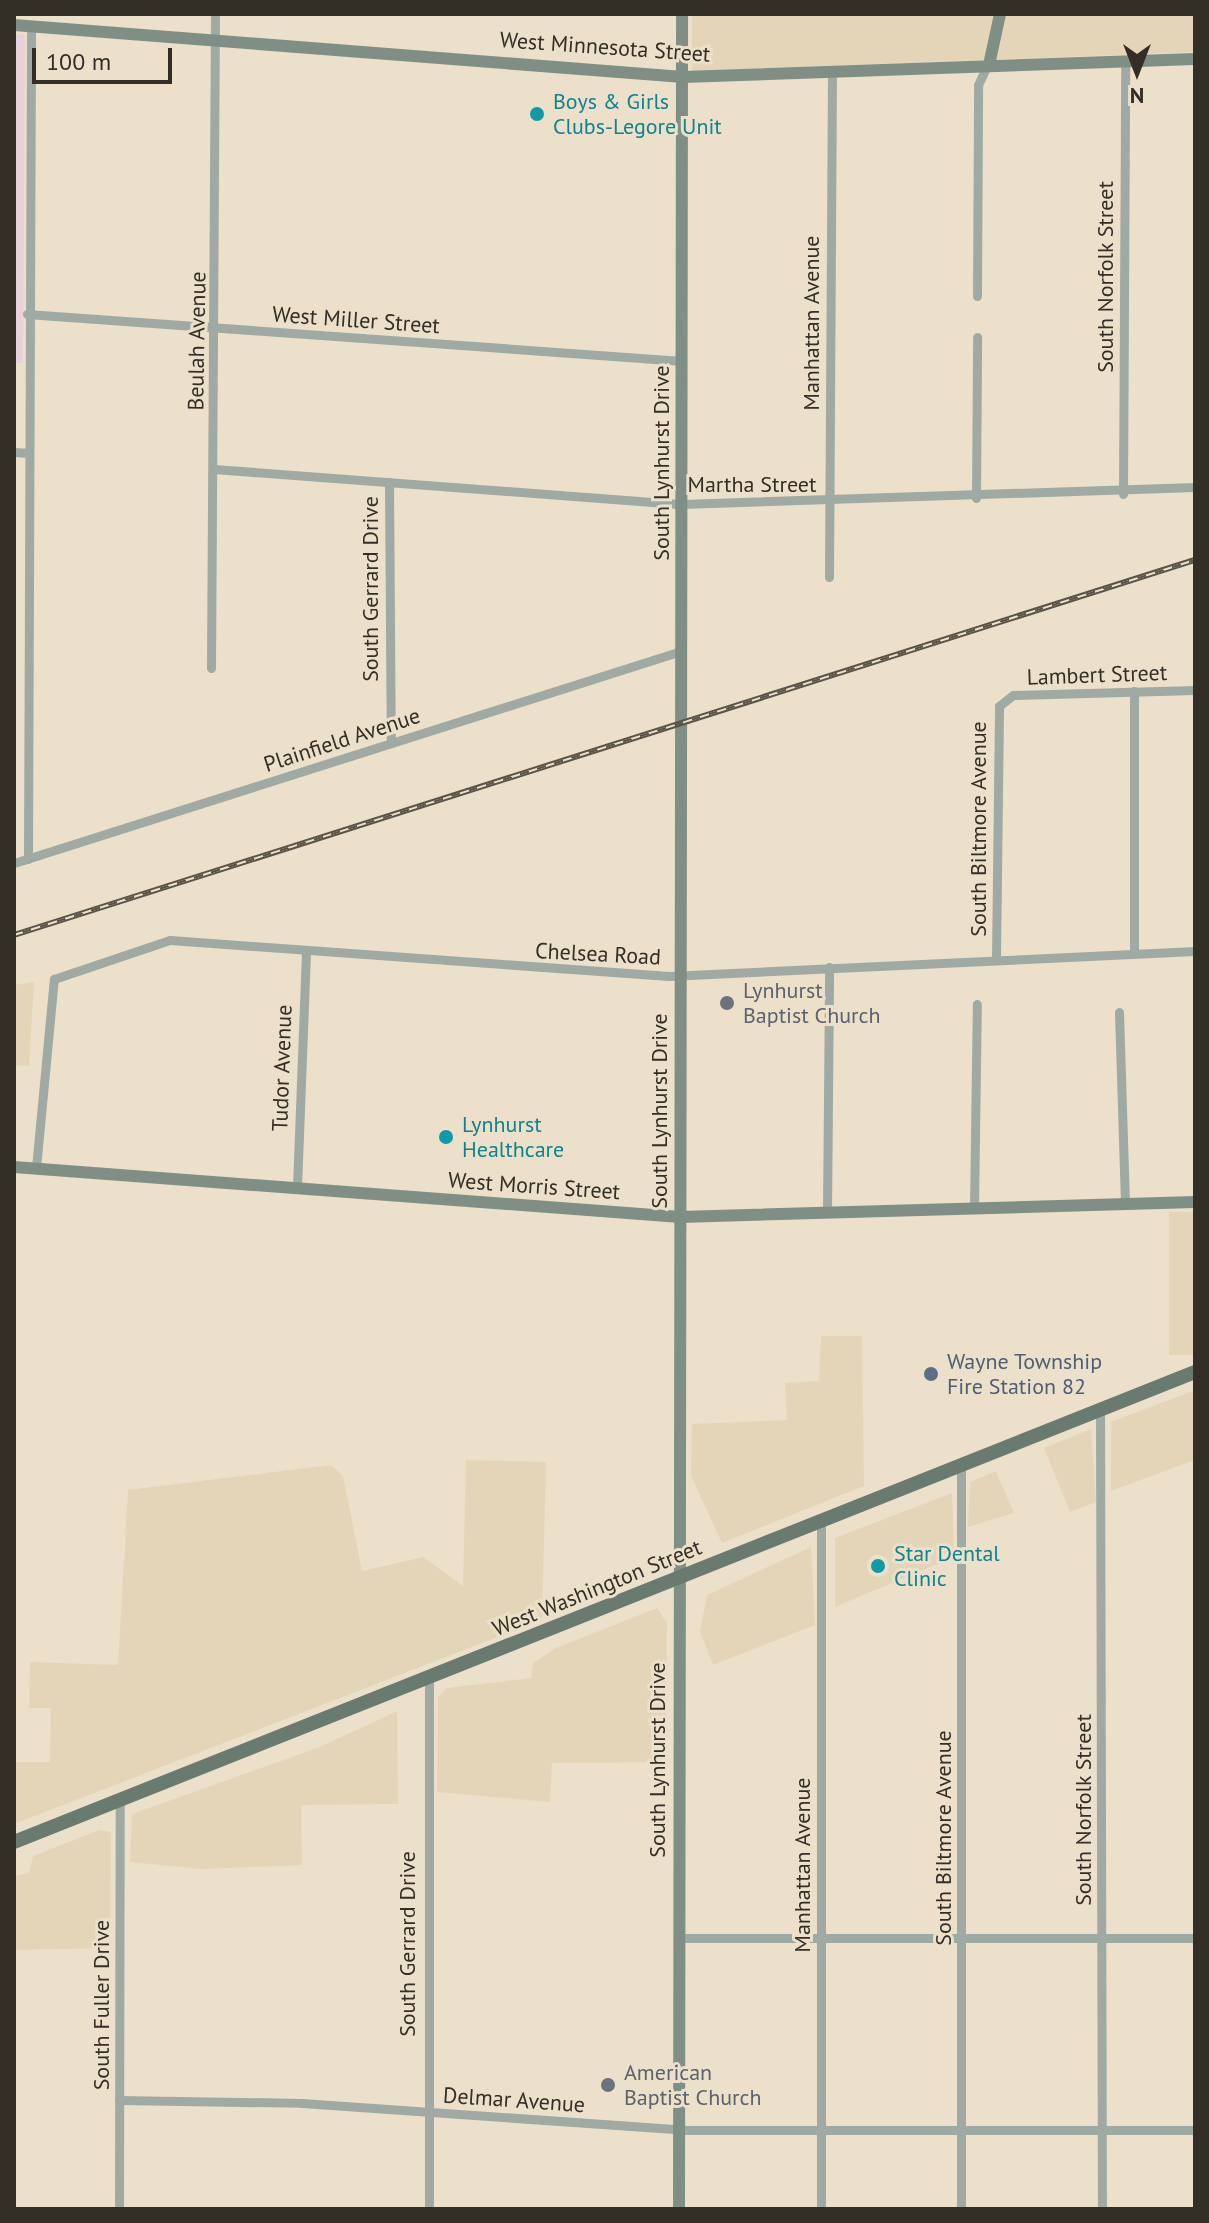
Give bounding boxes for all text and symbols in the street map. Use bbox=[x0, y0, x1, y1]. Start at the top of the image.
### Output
street label: West Minnesota Street bbox=[499, 26, 711, 68]
scale bar bbox=[36, 32, 176, 82]
north arrow bbox=[1097, 32, 1177, 112]
text: 100 m bbox=[46, 46, 111, 77]
text: N bbox=[1130, 82, 1144, 110]
place label: Boys & Girls Clubs-Legore Unit bbox=[553, 88, 722, 140]
marker: Boys & Girls Clubs-Legore Unit bbox=[528, 105, 546, 123]
street label: South Norfolk Street bbox=[1093, 181, 1119, 373]
street label: Manhattan Avenue bbox=[799, 235, 825, 411]
street label: Beulah Avenue bbox=[183, 271, 211, 411]
street label: West Miller Street bbox=[271, 301, 441, 339]
street label: South Lynhurst Drive bbox=[649, 365, 675, 561]
street label: Martha Street bbox=[688, 472, 816, 498]
street label: South Gerrard Drive bbox=[358, 496, 384, 682]
street label: Lambert Street bbox=[1026, 659, 1168, 691]
street label: Plainfield Avenue bbox=[260, 702, 424, 778]
street label: South Biltmore Avenue bbox=[966, 721, 992, 937]
street label: Chelsea Road bbox=[534, 938, 662, 970]
place label: Lynhurst Baptist Church bbox=[743, 977, 880, 1028]
marker: Lynhurst Baptist Church bbox=[718, 994, 736, 1012]
street label: Tudor Avenue bbox=[267, 1004, 297, 1132]
street label: South Lynhurst Drive bbox=[647, 1013, 673, 1209]
place label: Lynhurst Healthcare bbox=[462, 1111, 564, 1162]
marker: Lynhurst Healthcare bbox=[437, 1128, 455, 1146]
street label: West Morris Street bbox=[447, 1167, 621, 1205]
place label: Wayne Township Fire Station 82 bbox=[947, 1348, 1103, 1400]
marker: Wayne Township Fire Station 82 bbox=[922, 1365, 940, 1383]
street label: West Washington Street bbox=[488, 1534, 706, 1642]
place label: Star Dental Clinic bbox=[894, 1540, 1000, 1592]
marker: Star Dental Clinic bbox=[869, 1557, 887, 1575]
street label: South Lynhurst Drive bbox=[645, 1662, 671, 1858]
street label: South Norfolk Street bbox=[1071, 1714, 1097, 1906]
street label: South Biltmore Avenue bbox=[931, 1730, 957, 1946]
street label: Manhattan Avenue bbox=[790, 1777, 816, 1953]
street label: South Gerrard Drive bbox=[395, 1851, 421, 2037]
street label: South Fuller Drive bbox=[89, 1920, 115, 2090]
place label: American Baptist Church bbox=[624, 2059, 761, 2110]
marker: American Baptist Church bbox=[599, 2076, 617, 2094]
street label: Delmar Avenue bbox=[442, 2082, 586, 2118]

